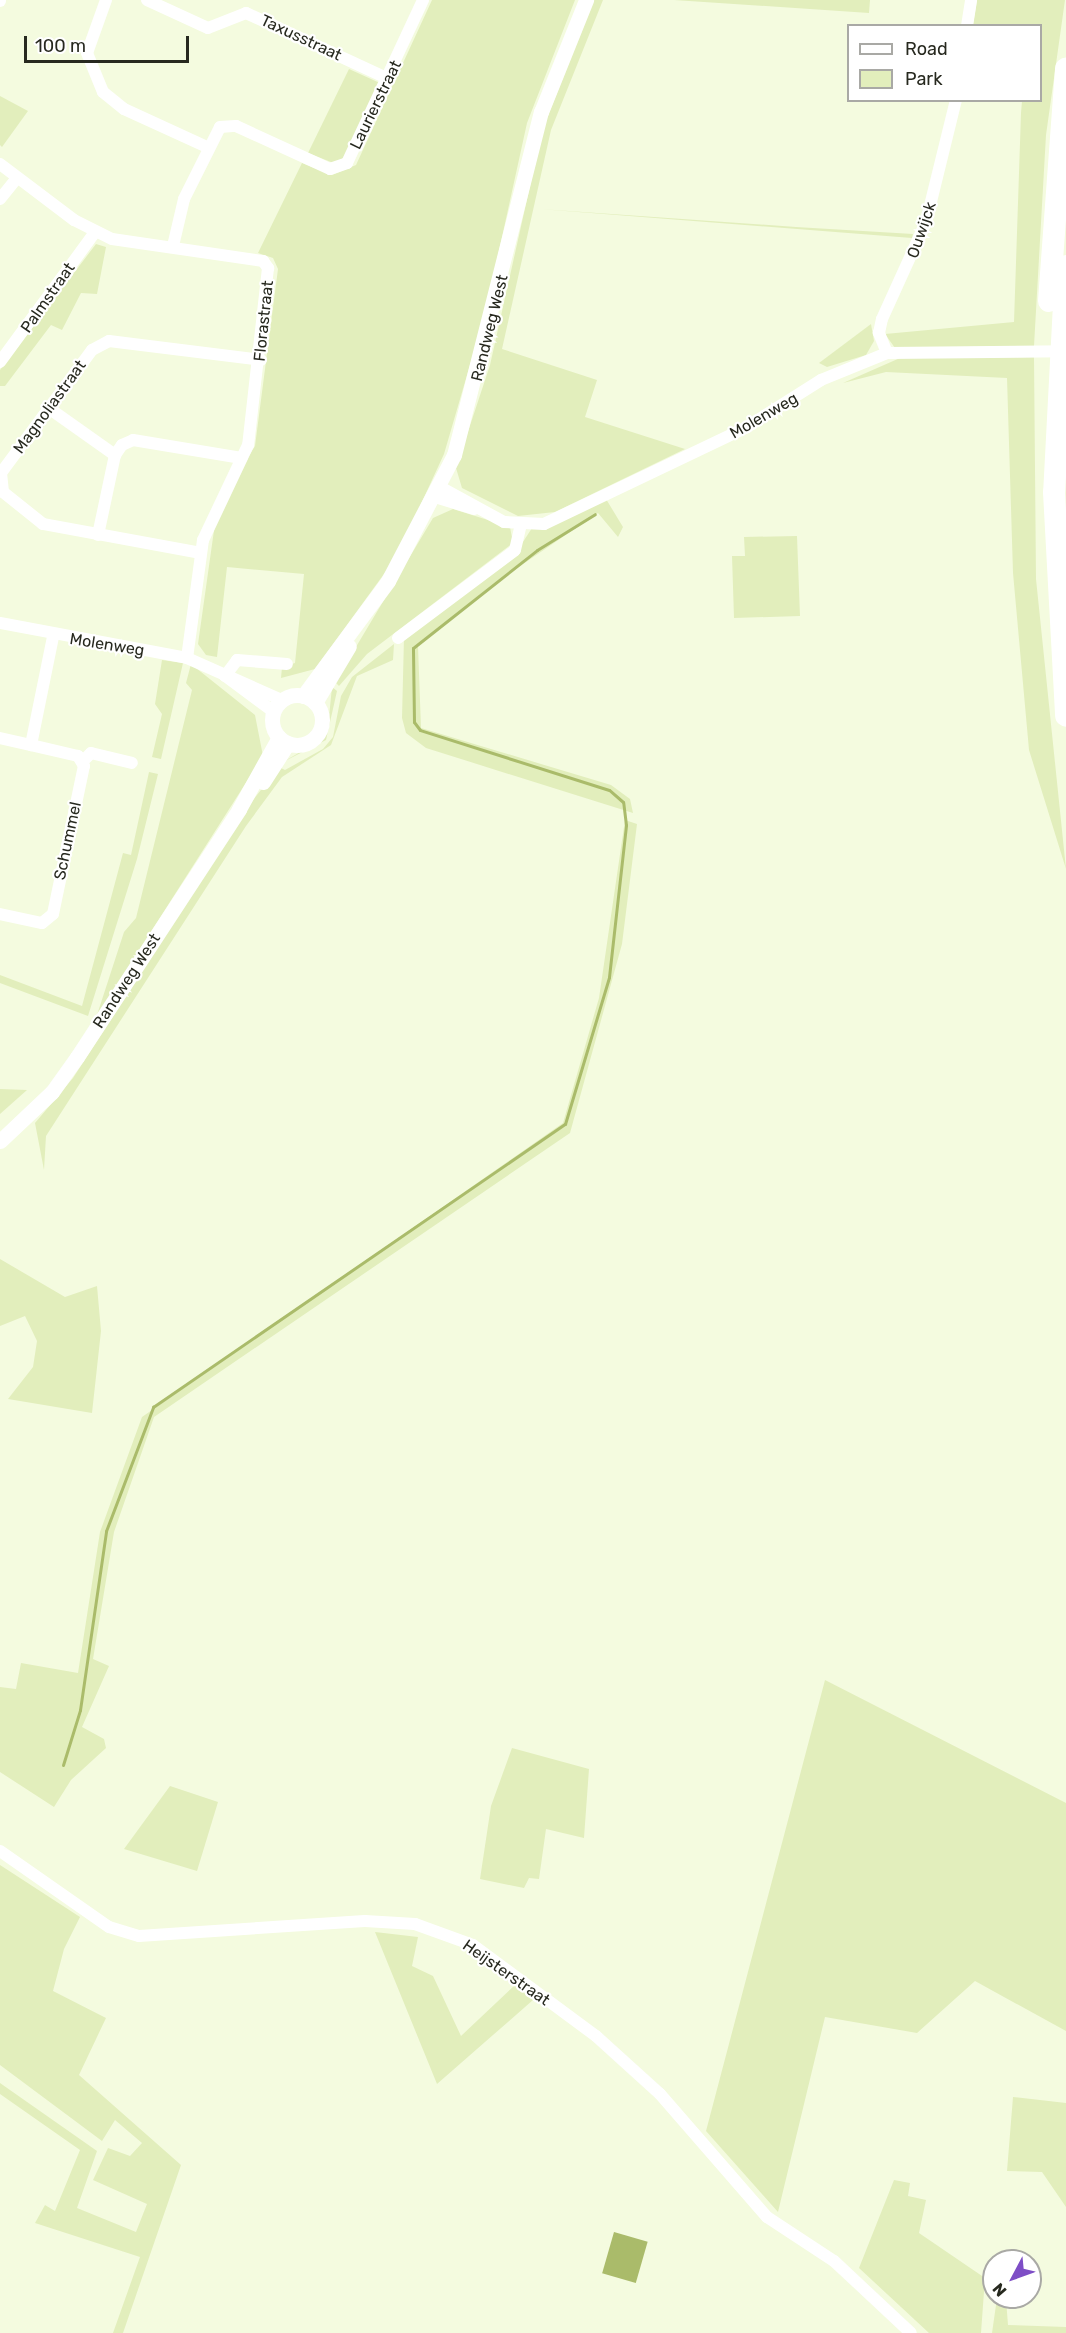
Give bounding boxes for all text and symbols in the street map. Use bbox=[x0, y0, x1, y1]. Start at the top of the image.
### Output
street label: Taxusstraat bbox=[257, 11, 345, 65]
scale bar bbox=[27, 24, 192, 62]
legend bbox=[847, 24, 1042, 102]
text: 100 m bbox=[35, 35, 86, 57]
text: Road bbox=[905, 38, 948, 60]
street label: Laurierstraat bbox=[346, 57, 406, 153]
text: Park bbox=[905, 68, 942, 90]
street label: Ouwijck bbox=[903, 199, 941, 261]
street label: Palmstraat bbox=[17, 259, 79, 337]
street label: Randweg West bbox=[467, 273, 513, 383]
street label: Florastraat bbox=[250, 280, 278, 362]
street label: Magnoliastraat bbox=[10, 357, 90, 457]
street label: Molenweg bbox=[727, 389, 801, 443]
street label: Molenweg bbox=[68, 630, 146, 660]
street label: Schummel bbox=[50, 800, 86, 882]
street label: Randweg West bbox=[89, 930, 165, 1032]
street label: Heijsterstraat bbox=[459, 1936, 553, 2010]
north arrow bbox=[982, 2249, 1042, 2309]
text: N bbox=[989, 2279, 1010, 2300]

